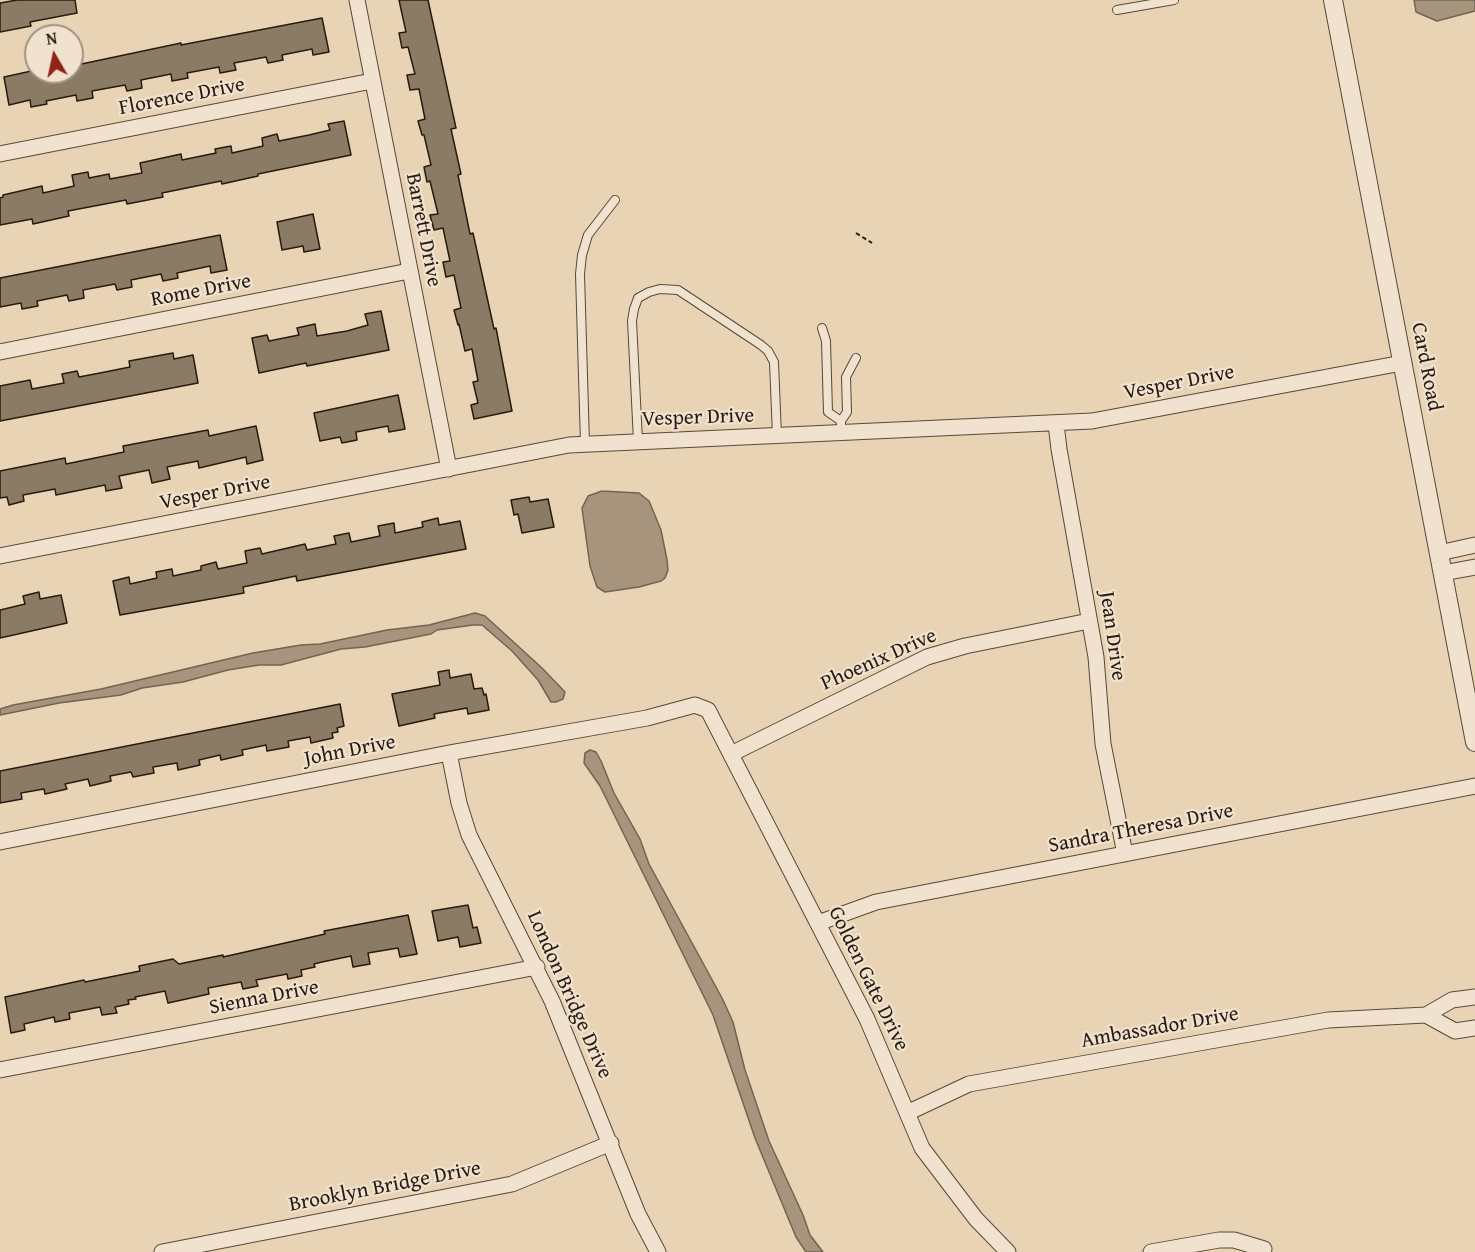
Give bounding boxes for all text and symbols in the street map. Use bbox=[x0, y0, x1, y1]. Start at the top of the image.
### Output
north arrow bbox=[24, 24, 84, 84]
text: N bbox=[44, 26, 59, 51]
street label: Florence Drive bbox=[117, 72, 247, 122]
street label: Barrett Drive bbox=[400, 171, 446, 289]
street label: Rome Drive bbox=[149, 269, 253, 313]
street label: Card Road bbox=[1405, 321, 1447, 413]
street label: Vesper Drive bbox=[1121, 360, 1237, 406]
street label: Vesper Drive bbox=[641, 403, 755, 433]
street label: Vesper Drive bbox=[157, 470, 273, 516]
street label: Jean Drive bbox=[1093, 590, 1131, 682]
street label: Phoenix Drive bbox=[817, 623, 941, 697]
street label: John Drive bbox=[302, 730, 398, 772]
street label: Sandra Theresa Drive bbox=[1046, 799, 1236, 859]
street label: Golden Gate Drive bbox=[822, 903, 914, 1055]
street label: London Bridge Drive bbox=[521, 907, 617, 1083]
street label: Sienna Drive bbox=[207, 975, 321, 1021]
street label: Ambassador Drive bbox=[1079, 1002, 1241, 1054]
street label: Brooklyn Bridge Drive bbox=[287, 1156, 483, 1218]

